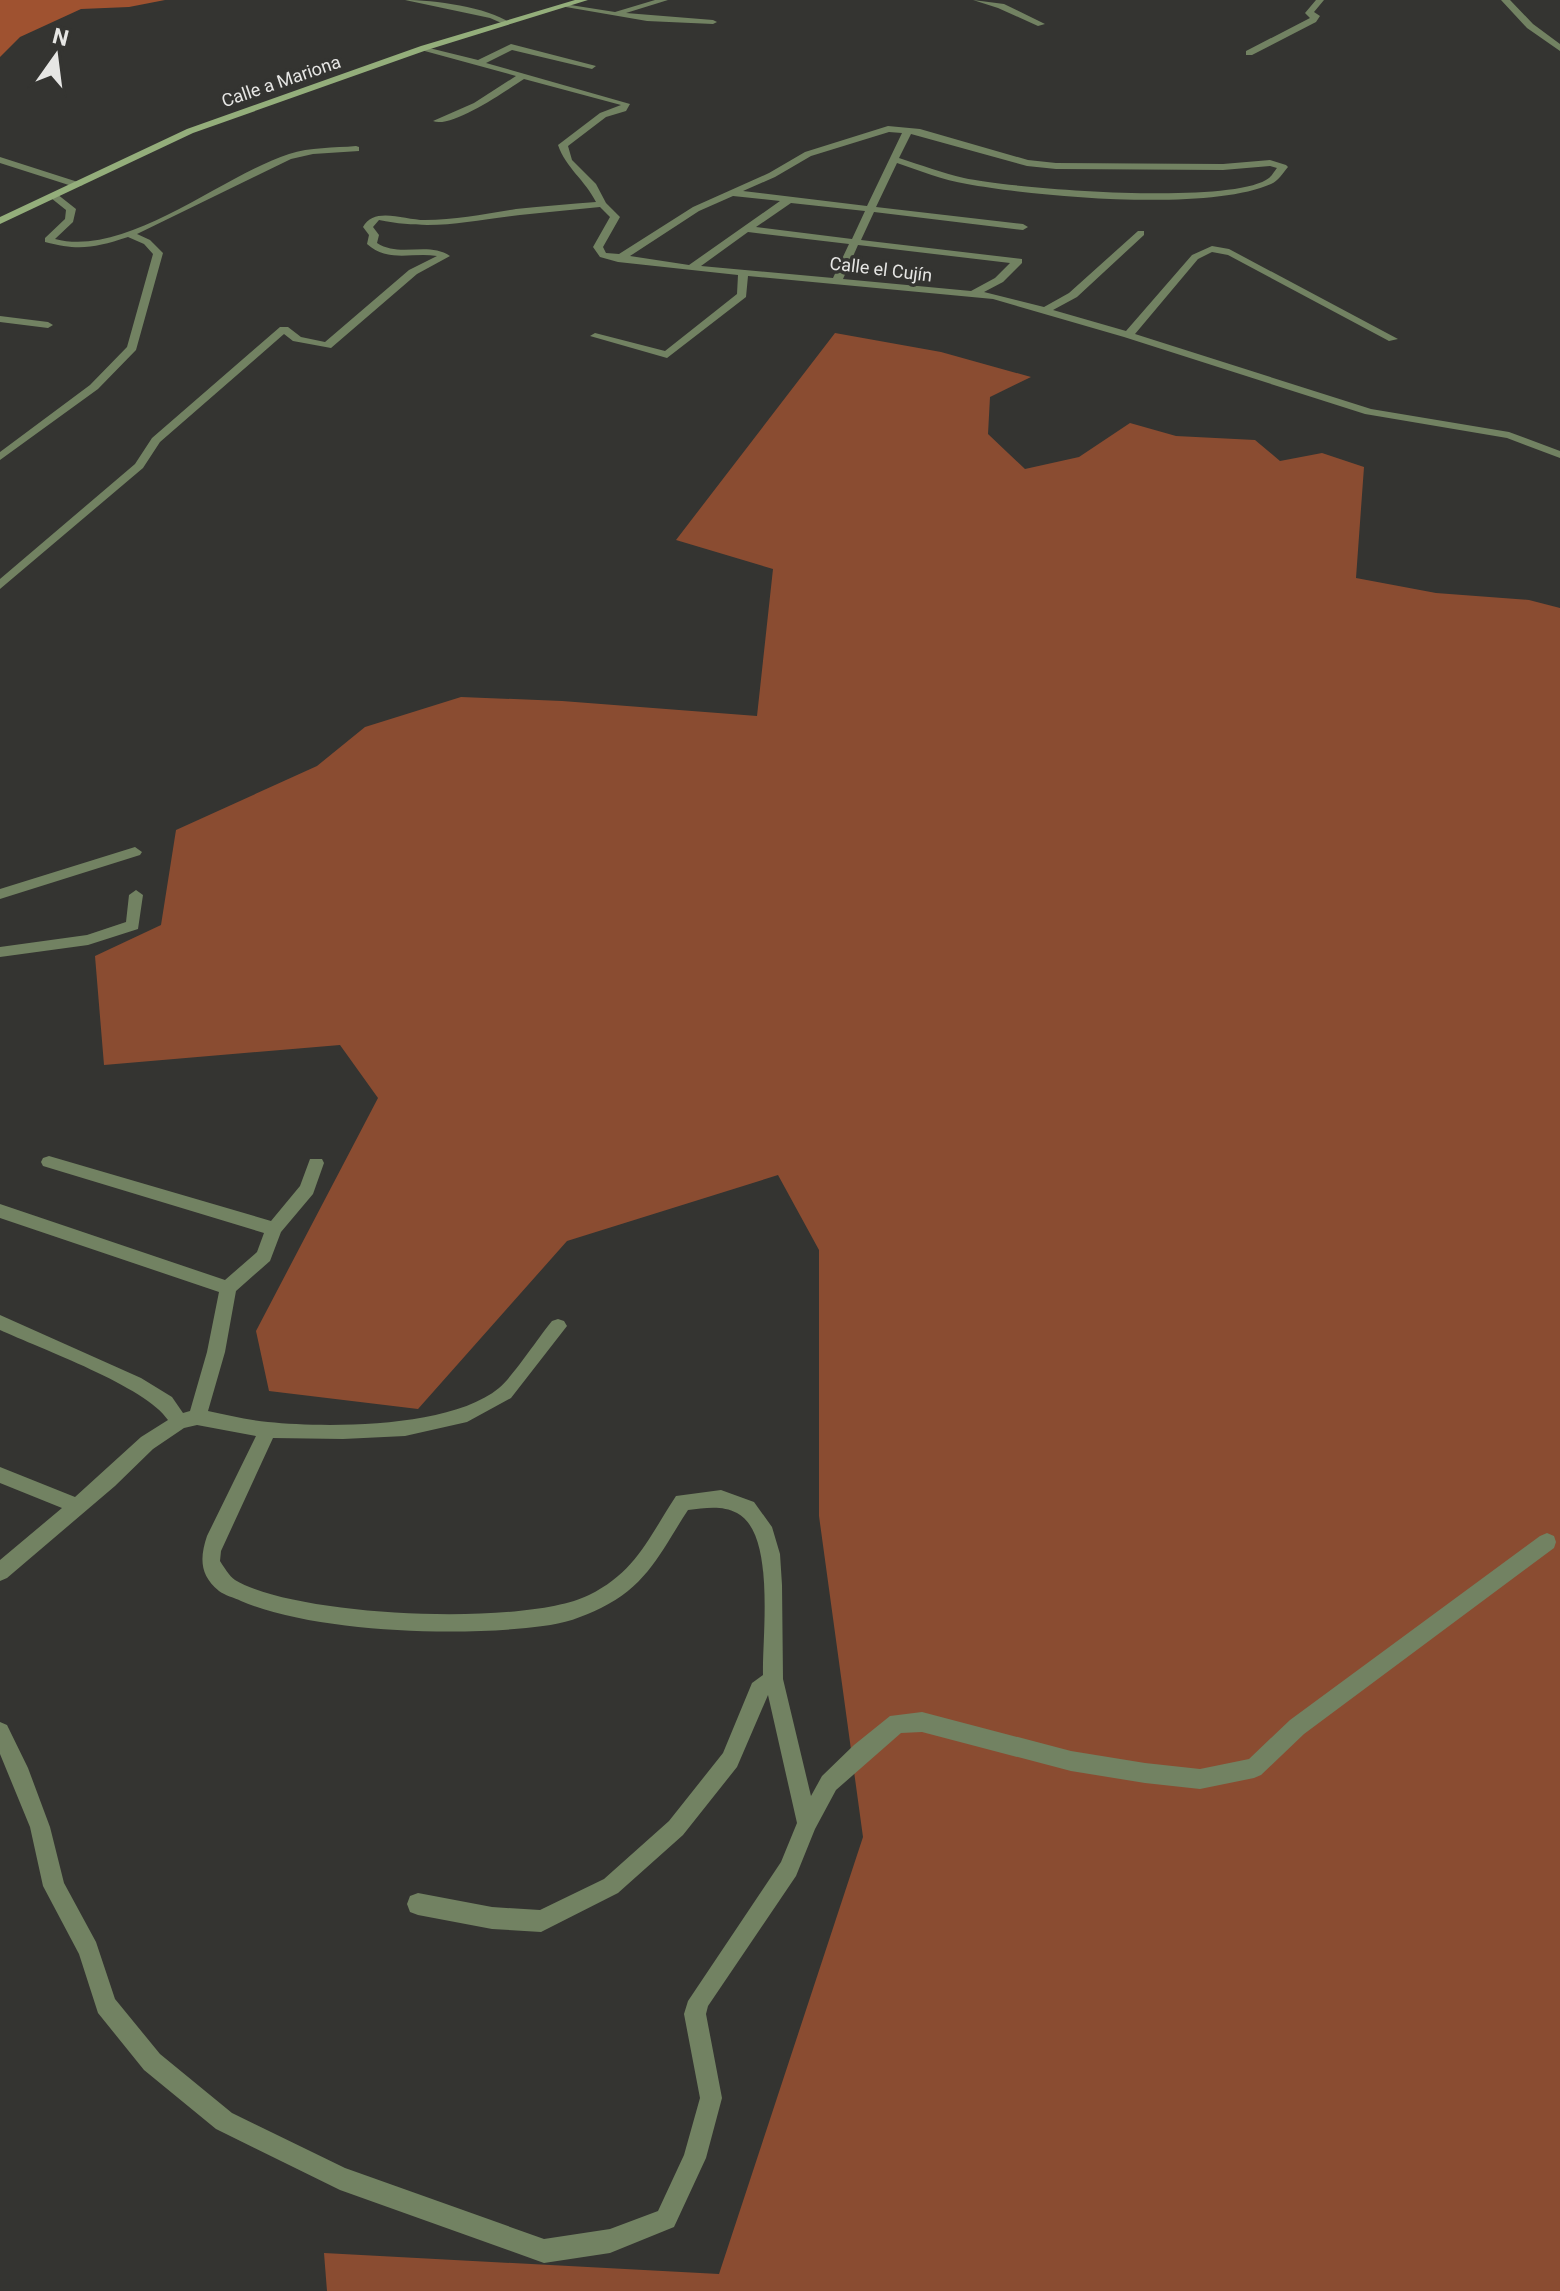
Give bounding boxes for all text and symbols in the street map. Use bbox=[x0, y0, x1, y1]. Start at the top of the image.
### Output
north arrow bbox=[16, 16, 96, 96]
text: N bbox=[50, 23, 71, 51]
street label: Calle a Mariona bbox=[219, 51, 343, 111]
street label: Calle el Cujín bbox=[829, 252, 933, 286]

